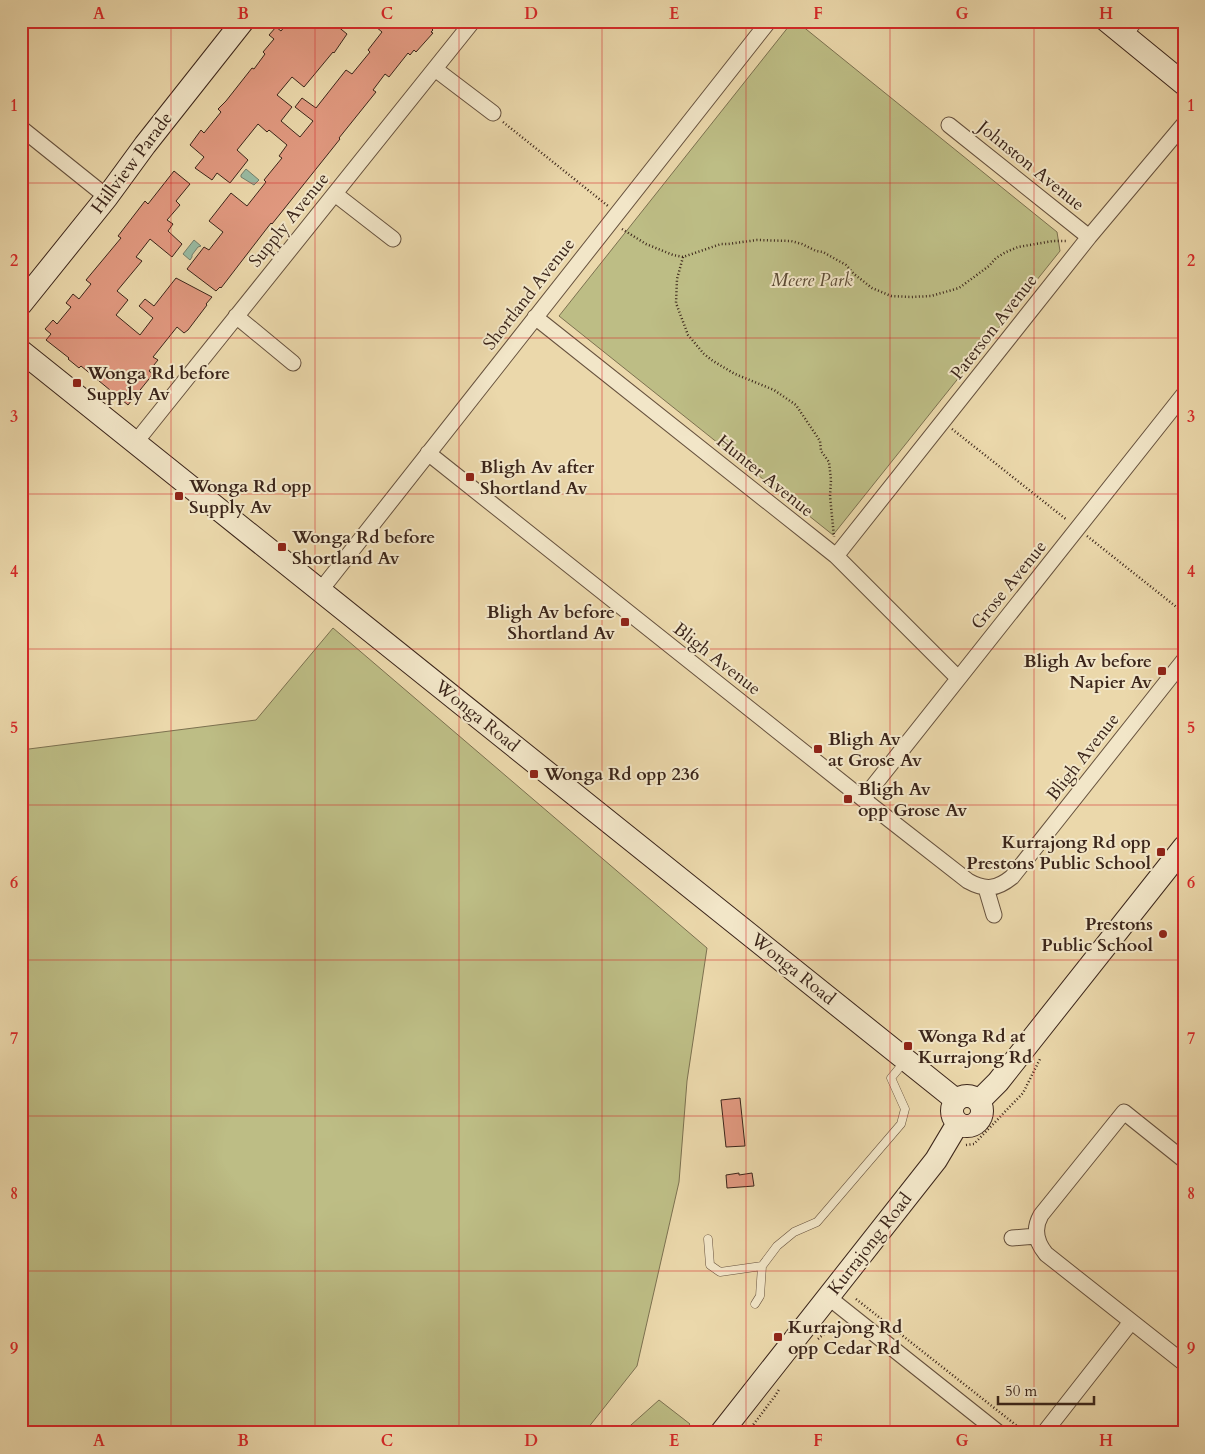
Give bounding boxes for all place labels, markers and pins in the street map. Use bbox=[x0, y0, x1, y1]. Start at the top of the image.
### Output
place label: Wonga Rd before Supply Av bbox=[86, 361, 230, 407]
marker: Wonga Rd before Supply Av bbox=[71, 377, 83, 389]
place label: Bligh Av after Shortland Av bbox=[480, 455, 595, 501]
marker: Bligh Av after Shortland Av bbox=[464, 471, 476, 483]
place label: Wonga Rd opp Supply Av bbox=[188, 474, 312, 520]
marker: Wonga Rd opp Supply Av bbox=[173, 490, 185, 502]
place label: Wonga Rd before Shortland Av bbox=[291, 525, 435, 571]
marker: Wonga Rd before Shortland Av bbox=[276, 541, 288, 553]
place label: Bligh Av before Shortland Av bbox=[487, 600, 615, 646]
marker: Bligh Av before Shortland Av bbox=[619, 616, 631, 628]
place label: Bligh Av before Napier Av bbox=[1024, 649, 1152, 695]
marker: Bligh Av before Napier Av bbox=[1156, 665, 1168, 677]
place label: Bligh Av at Grose Av bbox=[828, 727, 922, 773]
marker: Bligh Av at Grose Av bbox=[812, 743, 824, 755]
place label: Wonga Rd opp 236 bbox=[543, 762, 699, 787]
marker: Wonga Rd opp 236 bbox=[528, 768, 540, 780]
place label: Bligh Av opp Grose Av bbox=[858, 777, 967, 823]
marker: Bligh Av opp Grose Av bbox=[842, 793, 854, 805]
place label: Kurrajong Rd opp Prestons Public School bbox=[966, 830, 1151, 876]
marker: Kurrajong Rd opp Prestons Public School bbox=[1155, 846, 1167, 858]
place label: Prestons Public School bbox=[1041, 912, 1153, 958]
marker: Prestons Public School bbox=[1157, 928, 1169, 940]
place label: Wonga Rd at Kurrajong Rd bbox=[917, 1024, 1033, 1070]
marker: Wonga Rd at Kurrajong Rd bbox=[902, 1040, 914, 1052]
place label: Kurrajong Rd opp Cedar Rd bbox=[788, 1315, 903, 1361]
marker: Kurrajong Rd opp Cedar Rd bbox=[772, 1331, 784, 1343]

